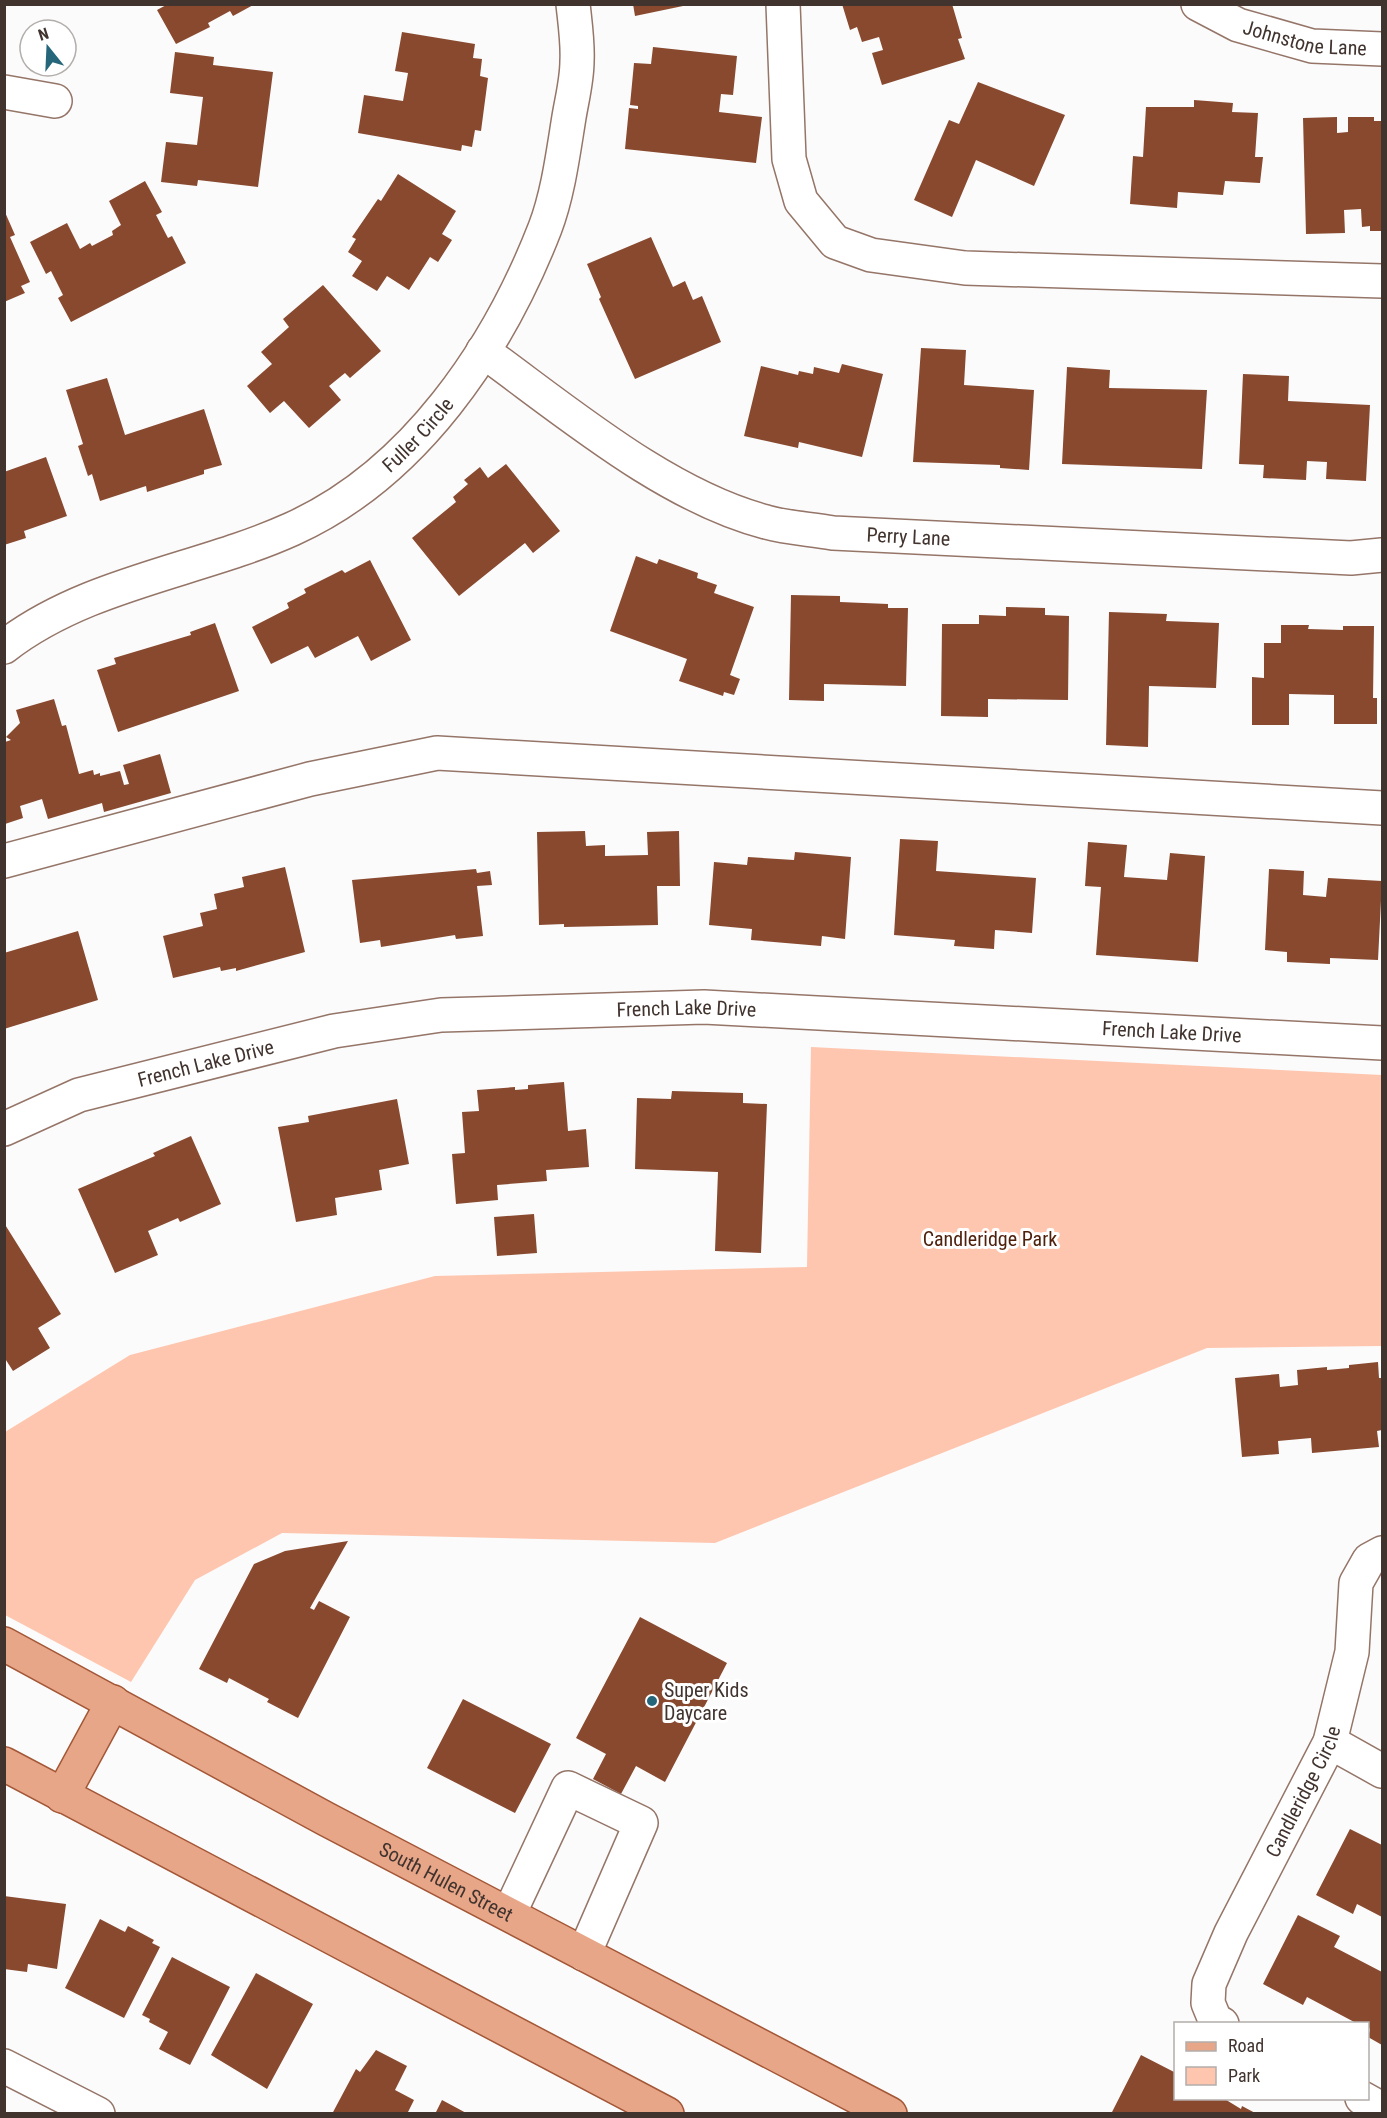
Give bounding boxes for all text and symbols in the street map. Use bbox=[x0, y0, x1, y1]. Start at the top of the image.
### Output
street label: Johnstone Lane bbox=[1240, 15, 1367, 60]
north arrow bbox=[18, 18, 78, 78]
text: N bbox=[36, 24, 51, 45]
street label: Fuller Circle bbox=[377, 393, 458, 477]
street label: Perry Lane bbox=[866, 523, 951, 551]
street label: French Lake Drive bbox=[616, 995, 757, 1022]
street label: French Lake Drive bbox=[1101, 1016, 1242, 1048]
street label: French Lake Drive bbox=[135, 1035, 276, 1092]
park label: Candleridge Park bbox=[923, 1227, 1057, 1251]
place label: Super Kids Daycare bbox=[664, 1678, 749, 1725]
marker: Super Kids Daycare bbox=[645, 1694, 659, 1708]
street label: Candleridge Circle bbox=[1260, 1724, 1345, 1861]
street label: South Hulen Street bbox=[375, 1837, 517, 1927]
legend bbox=[1174, 2022, 1369, 2100]
text: Road bbox=[1228, 2035, 1264, 2056]
text: Park bbox=[1228, 2065, 1260, 2086]

